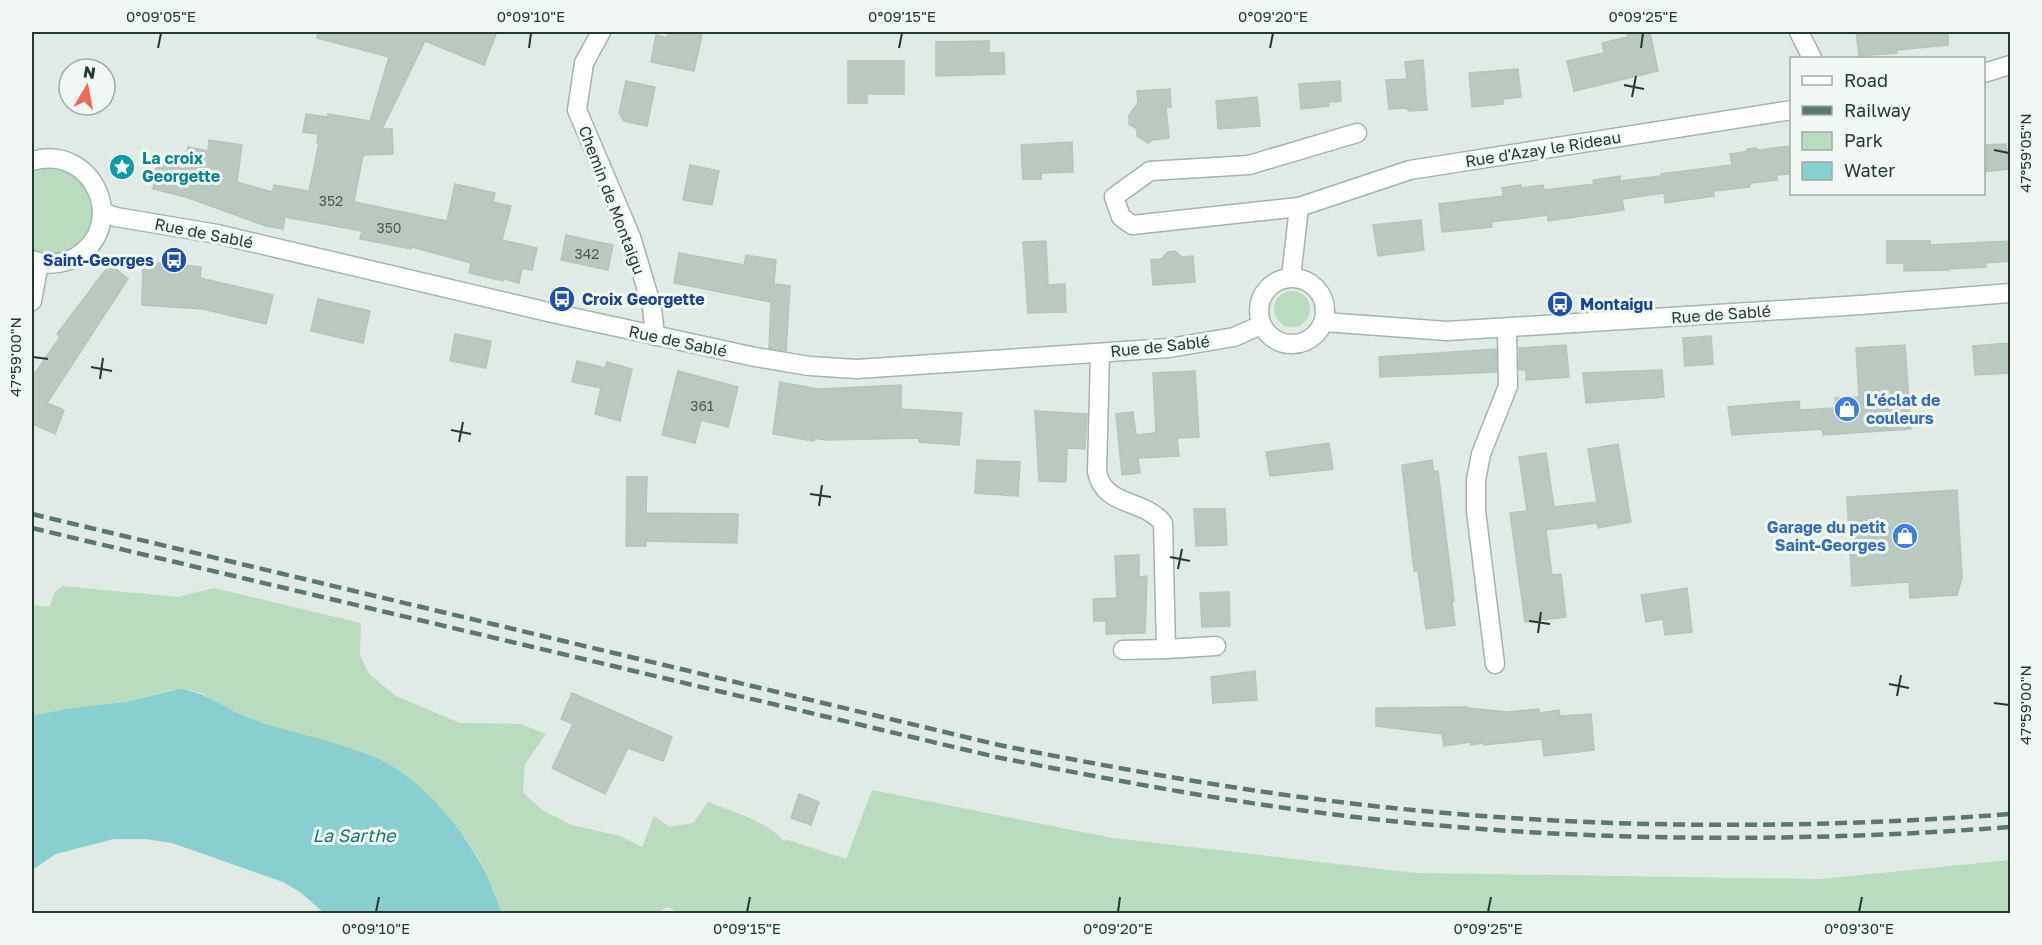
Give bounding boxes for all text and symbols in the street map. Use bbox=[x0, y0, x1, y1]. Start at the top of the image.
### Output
text: 0°09'05"E bbox=[126, 7, 196, 25]
text: 0°09'10"E bbox=[497, 7, 565, 25]
text: 0°09'15"E bbox=[868, 7, 936, 25]
text: 0°09'20"E bbox=[1238, 7, 1308, 25]
text: 0°09'25"E bbox=[1608, 7, 1678, 25]
north arrow bbox=[57, 57, 117, 117]
legend bbox=[1790, 57, 1985, 195]
text: N bbox=[82, 61, 97, 83]
text: Road bbox=[1844, 69, 1888, 91]
text: Railway bbox=[1844, 99, 1911, 121]
text: 47°59'05"N bbox=[2016, 113, 2034, 193]
street label: Chemin de Montaigu bbox=[574, 123, 650, 277]
street label: Rue d'Azay le Rideau bbox=[1464, 127, 1622, 171]
text: Park bbox=[1844, 129, 1883, 151]
place label: La croix Georgette bbox=[142, 148, 220, 186]
place icon: La croix Georgette bbox=[107, 152, 137, 182]
text: Water bbox=[1844, 159, 1895, 181]
house number: 352 bbox=[319, 192, 343, 209]
street label: Rue de Sablé bbox=[153, 214, 255, 252]
house number: 350 bbox=[377, 219, 402, 236]
bus stop icon: Saint-Georges bbox=[159, 245, 189, 275]
house number: 342 bbox=[575, 245, 599, 262]
place label: Saint-Georges bbox=[43, 250, 154, 270]
bus stop icon: Croix Georgette bbox=[547, 284, 577, 314]
place label: Croix Georgette bbox=[582, 289, 705, 309]
bus stop icon: Montaigu bbox=[1545, 289, 1575, 319]
place label: Montaigu bbox=[1580, 294, 1653, 314]
street label: Rue de Sablé bbox=[1670, 301, 1772, 327]
text: 47°59'00"N bbox=[6, 317, 24, 397]
street label: Rue de Sablé bbox=[627, 321, 729, 361]
street label: Rue de Sablé bbox=[1109, 331, 1211, 361]
place label: L'éclat de couleurs bbox=[1866, 390, 1940, 428]
shop icon: L'éclat de couleurs bbox=[1832, 394, 1862, 424]
house number: 361 bbox=[690, 397, 714, 414]
place label: Garage du petit Saint-Georges bbox=[1767, 517, 1886, 555]
shop icon: Garage du petit Saint-Georges bbox=[1890, 521, 1920, 551]
text: 47°59'00"N bbox=[2016, 665, 2034, 745]
water label: La Sarthe bbox=[313, 824, 397, 846]
text: 0°09'10"E bbox=[342, 919, 410, 937]
text: 0°09'15"E bbox=[713, 919, 781, 937]
text: 0°09'20"E bbox=[1083, 919, 1153, 937]
text: 0°09'25"E bbox=[1453, 919, 1523, 937]
text: 0°09'30"E bbox=[1824, 919, 1894, 937]

